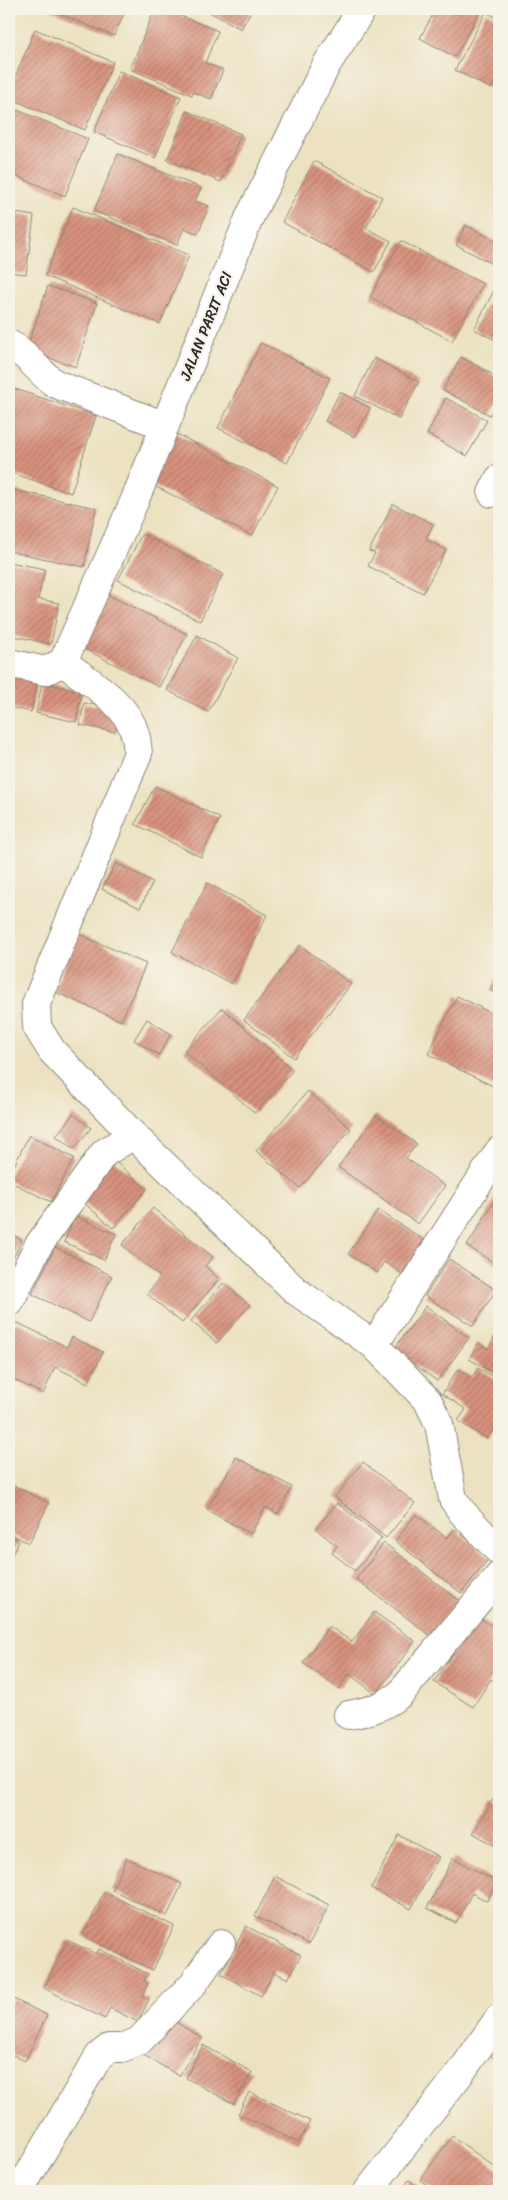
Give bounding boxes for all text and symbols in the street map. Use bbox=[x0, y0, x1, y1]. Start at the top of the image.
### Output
street label: JALAN PARIT ACI bbox=[172, 267, 240, 385]

